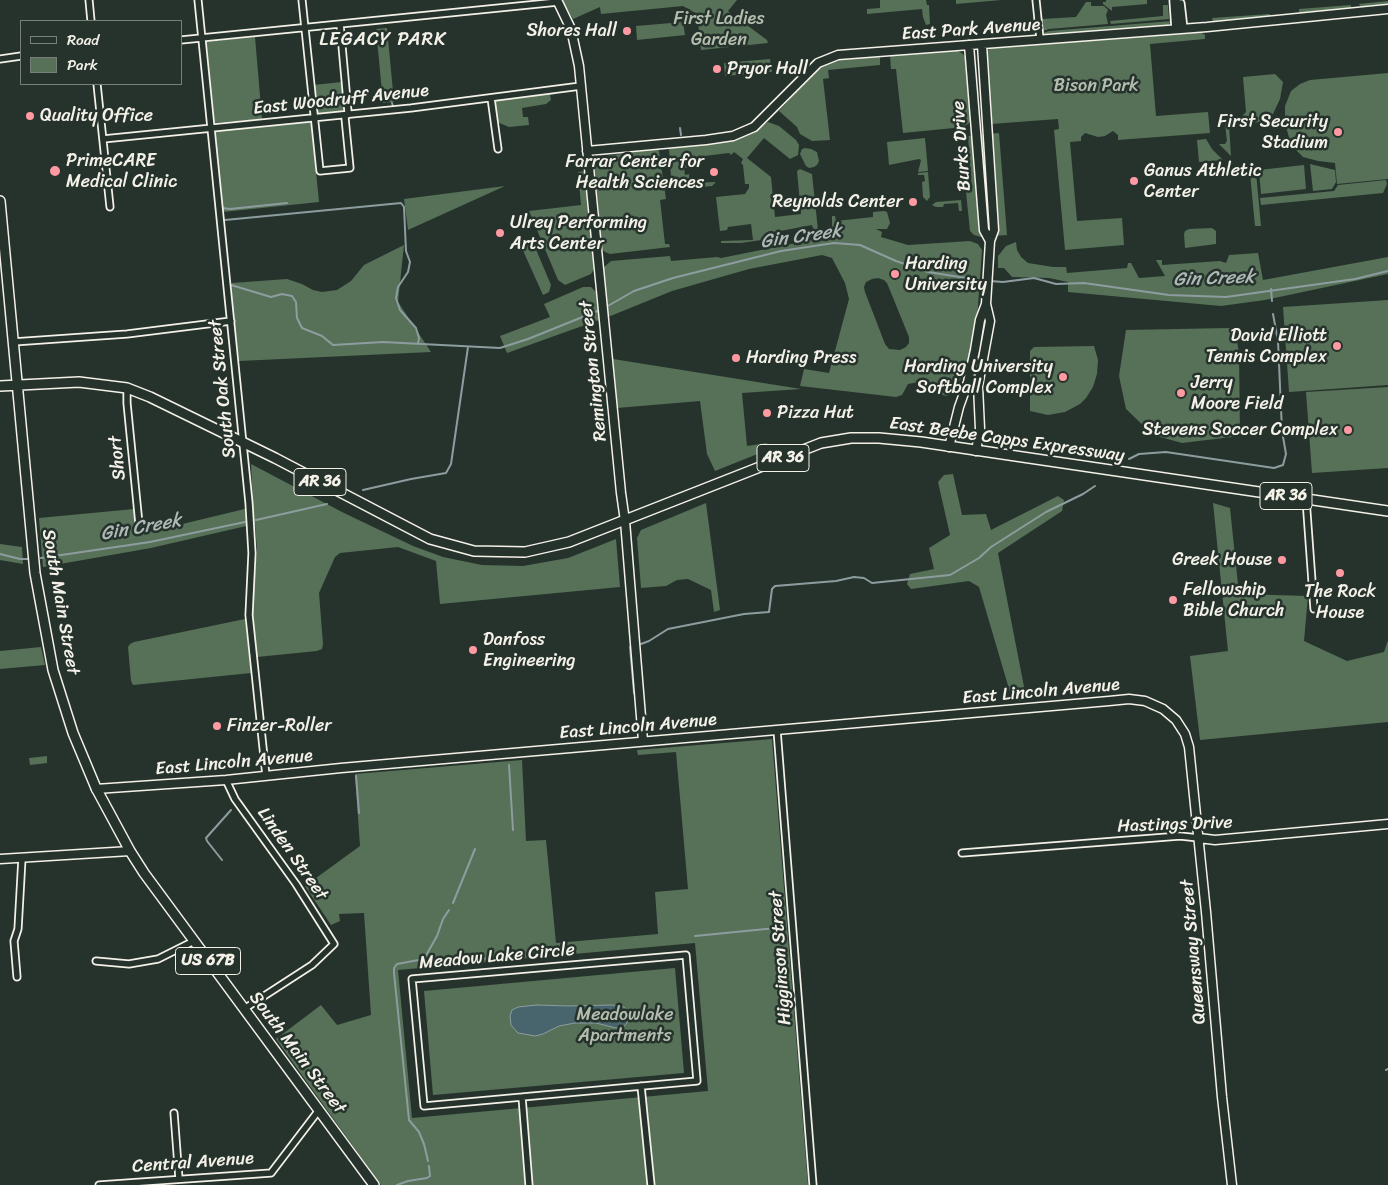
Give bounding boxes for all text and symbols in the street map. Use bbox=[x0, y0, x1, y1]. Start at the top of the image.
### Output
park label: First Ladies Garden bbox=[673, 8, 765, 50]
street label: East Park Avenue bbox=[901, 14, 1041, 46]
legend bbox=[20, 20, 182, 85]
place label: Shores Hall bbox=[526, 20, 617, 42]
marker: Shores Hall bbox=[621, 25, 633, 37]
text: Road bbox=[67, 27, 99, 53]
district label: LEGACY PARK bbox=[318, 29, 448, 51]
text: Park bbox=[67, 52, 98, 78]
place label: Pryor Hall bbox=[727, 58, 808, 80]
marker: Pryor Hall bbox=[711, 63, 723, 75]
park label: Bison Park bbox=[1053, 75, 1139, 97]
street label: East Woodruff Avenue bbox=[252, 80, 430, 120]
street label: Burks Drive bbox=[948, 100, 976, 192]
place label: Quality Office bbox=[40, 105, 153, 127]
marker: Quality Office bbox=[24, 110, 36, 122]
place label: First Security Stadium bbox=[1217, 111, 1328, 154]
marker: First Security Stadium bbox=[1332, 126, 1344, 138]
place label: PrimeCARE Medical Clinic bbox=[66, 150, 177, 192]
place label: Farrar Center for Health Sciences bbox=[565, 151, 704, 193]
place label: Ganus Athletic Center bbox=[1144, 160, 1262, 202]
marker: PrimeCARE Medical Clinic bbox=[48, 164, 62, 178]
marker: Farrar Center for Health Sciences bbox=[708, 166, 720, 178]
marker: Ganus Athletic Center bbox=[1128, 175, 1140, 187]
place label: Reynolds Center bbox=[772, 191, 903, 213]
marker: Reynolds Center bbox=[907, 196, 919, 208]
place label: Ulrey Performing Arts Center bbox=[510, 212, 647, 254]
water label: Gin Creek bbox=[759, 220, 843, 254]
marker: Ulrey Performing Arts Center bbox=[494, 227, 506, 239]
place label: Harding University bbox=[905, 253, 987, 296]
water label: Gin Creek bbox=[1173, 266, 1255, 292]
marker: Harding University bbox=[889, 268, 901, 280]
street label: Remington Street bbox=[576, 300, 612, 442]
street label: South Oak Street bbox=[205, 319, 241, 459]
place label: David Elliott Tennis Complex bbox=[1206, 325, 1327, 368]
marker: David Elliott Tennis Complex bbox=[1331, 340, 1343, 352]
place label: Harding Press bbox=[746, 347, 856, 369]
marker: Harding Press bbox=[730, 352, 742, 364]
place label: Harding University Softball Complex bbox=[904, 356, 1053, 398]
marker: Harding University Softball Complex bbox=[1057, 371, 1069, 383]
place label: Jerry Moore Field bbox=[1191, 372, 1283, 414]
marker: Jerry Moore Field bbox=[1175, 387, 1187, 399]
place label: Pizza Hut bbox=[777, 402, 854, 424]
marker: Pizza Hut bbox=[761, 407, 773, 419]
street label: East Beebe Capps Expressway bbox=[888, 413, 1126, 467]
place label: Stevens Soccer Complex bbox=[1142, 419, 1338, 441]
marker: Stevens Soccer Complex bbox=[1342, 424, 1354, 436]
street label: Short bbox=[105, 435, 131, 481]
road number: AR 36 bbox=[757, 444, 809, 472]
road number: AR 36 bbox=[294, 468, 346, 496]
road number: AR 36 bbox=[1260, 482, 1312, 510]
water label: Gin Creek bbox=[99, 510, 183, 546]
street label: South Main Street bbox=[37, 528, 83, 676]
place label: Greek House bbox=[1172, 549, 1272, 571]
marker: Greek House bbox=[1276, 554, 1288, 566]
marker: The Rock House bbox=[1334, 567, 1346, 579]
place label: Fellowship Bible Church bbox=[1183, 579, 1284, 622]
place label: The Rock House bbox=[1304, 581, 1376, 624]
marker: Fellowship Bible Church bbox=[1167, 594, 1179, 606]
place label: Danfoss Engineering bbox=[483, 629, 576, 672]
marker: Danfoss Engineering bbox=[467, 644, 479, 656]
street label: East Lincoln Avenue bbox=[961, 674, 1121, 710]
street label: East Lincoln Avenue bbox=[558, 709, 718, 745]
place label: Finzer-Roller bbox=[227, 715, 332, 737]
marker: Finzer-Roller bbox=[211, 720, 223, 732]
street label: East Lincoln Avenue bbox=[154, 745, 314, 781]
street label: Linden Street bbox=[252, 803, 332, 905]
street label: Hastings Drive bbox=[1117, 812, 1233, 838]
street label: Queensway Street bbox=[1177, 879, 1211, 1025]
street label: Higginson Street bbox=[766, 890, 796, 1026]
street label: Meadow Lake Circle bbox=[418, 939, 576, 975]
road number: US 67B bbox=[176, 948, 240, 974]
street label: South Main Street bbox=[244, 988, 350, 1118]
park label: Meadowlake Apartments bbox=[577, 1004, 673, 1046]
street label: Central Avenue bbox=[132, 1148, 254, 1178]

